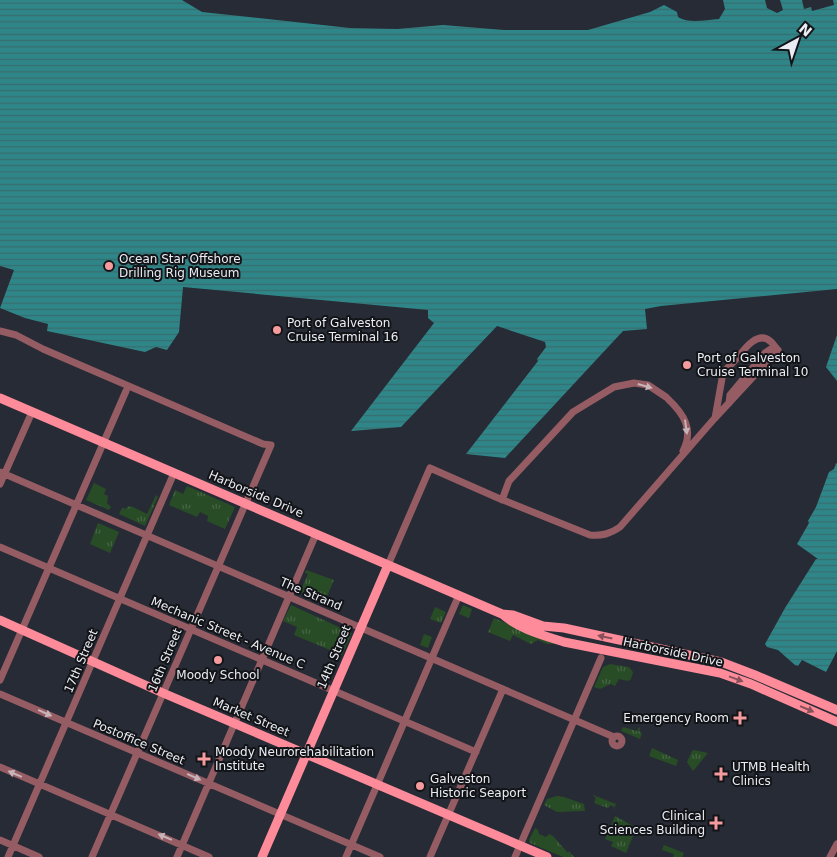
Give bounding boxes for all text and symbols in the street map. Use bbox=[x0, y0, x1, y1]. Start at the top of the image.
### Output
north arrow bbox=[772, 15, 822, 65]
text: N bbox=[796, 20, 815, 40]
place label: Ocean Star Offshore Drilling Rig Museum bbox=[119, 252, 241, 280]
marker: Ocean Star Offshore Drilling Rig Museum bbox=[103, 260, 115, 272]
place label: Port of Galveston Cruise Terminal 16 bbox=[287, 316, 399, 344]
marker: Port of Galveston Cruise Terminal 16 bbox=[271, 324, 283, 336]
place label: Port of Galveston Cruise Terminal 10 bbox=[697, 351, 809, 379]
marker: Port of Galveston Cruise Terminal 10 bbox=[681, 359, 693, 371]
one-way arrow bbox=[638, 382, 653, 390]
one-way arrow bbox=[682, 419, 690, 435]
street label: Harborside Drive bbox=[206, 468, 306, 520]
street label: The Strand bbox=[277, 574, 344, 613]
street label: Mechanic Street - Avenue C bbox=[149, 594, 307, 672]
street label: 14th Street bbox=[314, 623, 354, 691]
street label: 16th Street bbox=[145, 626, 185, 694]
street label: 17th Street bbox=[61, 627, 101, 695]
one-way arrow bbox=[598, 633, 613, 641]
street label: Harborside Drive bbox=[622, 635, 724, 669]
marker: Moody School bbox=[212, 654, 224, 666]
place label: Moody School bbox=[176, 668, 260, 682]
one-way arrow bbox=[729, 675, 744, 683]
street label: Market Street bbox=[211, 695, 292, 739]
one-way arrow bbox=[800, 706, 814, 714]
one-way arrow bbox=[38, 710, 52, 718]
place label: Emergency Room bbox=[623, 711, 729, 725]
marker: Emergency Room bbox=[733, 711, 747, 725]
street label: Postoffice Street bbox=[91, 716, 187, 768]
place label: Moody Neurorehabilitation Institute bbox=[215, 745, 374, 773]
marker: Moody Neurorehabilitation Institute bbox=[197, 752, 211, 766]
place label: UTMB Health Clinics bbox=[732, 760, 810, 788]
marker: UTMB Health Clinics bbox=[714, 767, 728, 781]
one-way arrow bbox=[8, 769, 22, 777]
place label: Galveston Historic Seaport bbox=[430, 772, 527, 800]
one-way arrow bbox=[187, 774, 201, 782]
marker: Galveston Historic Seaport bbox=[414, 780, 426, 792]
place label: Clinical Sciences Building bbox=[600, 809, 705, 837]
marker: Clinical Sciences Building bbox=[709, 816, 723, 830]
one-way arrow bbox=[158, 833, 172, 841]

